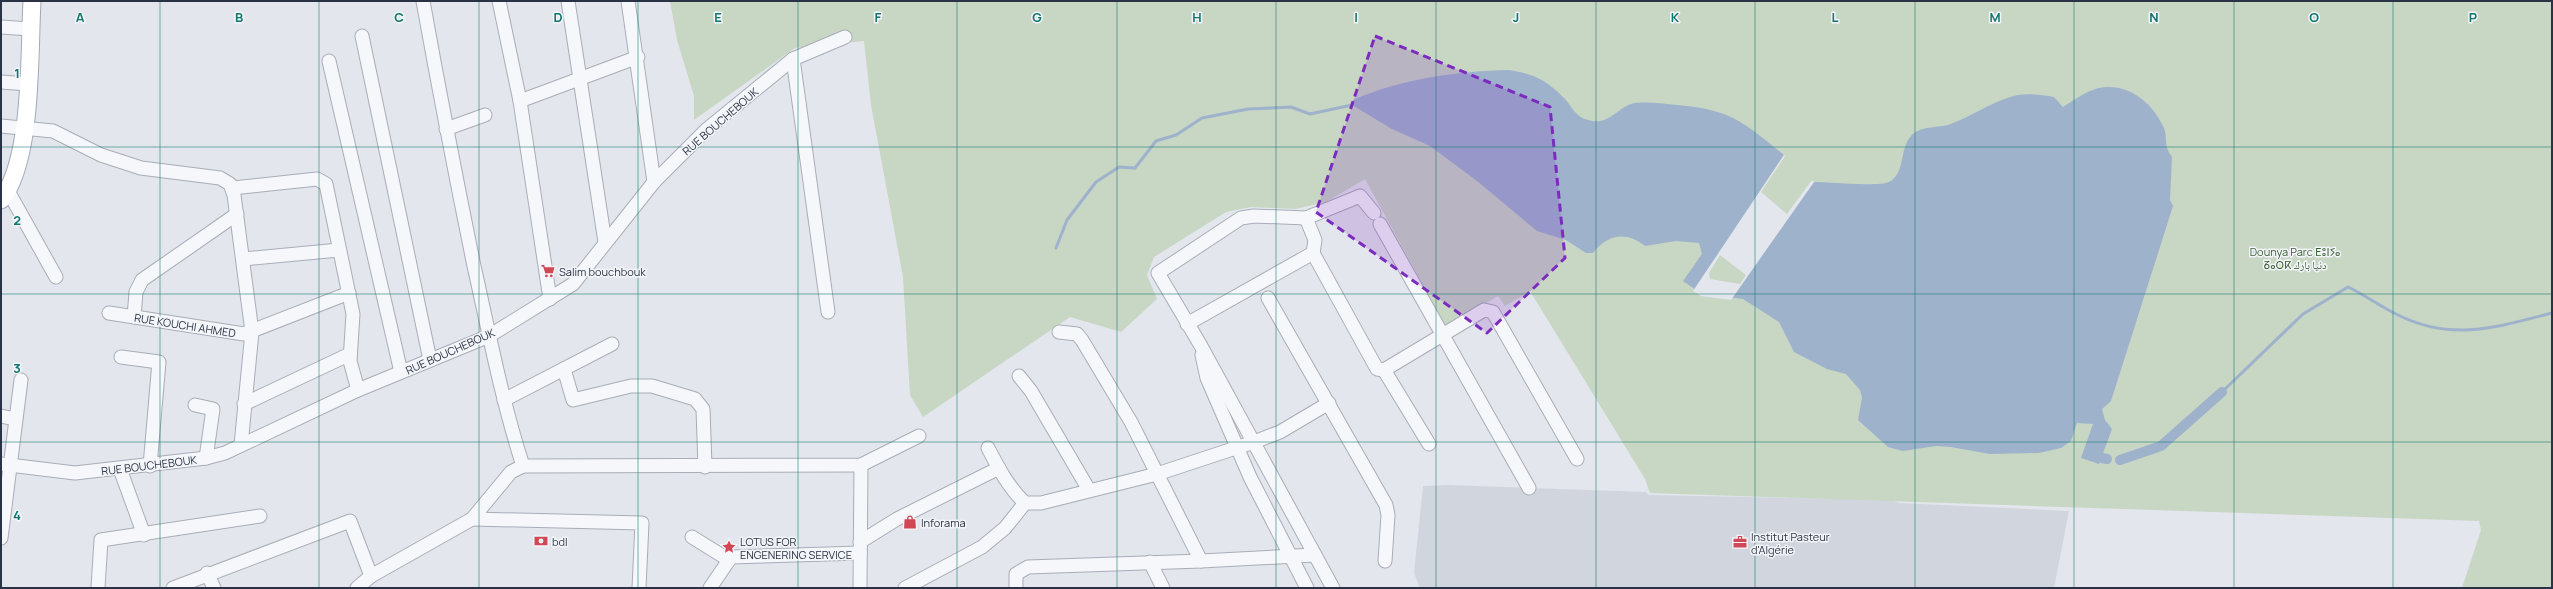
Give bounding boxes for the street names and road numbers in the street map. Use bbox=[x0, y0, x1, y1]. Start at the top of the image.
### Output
street label: RUE BOUCHEBOUK bbox=[679, 83, 762, 158]
street label: RUE KOUCHI AHMED bbox=[133, 310, 237, 340]
street label: RUE BOUCHEBOUK bbox=[403, 324, 497, 377]
street label: RUE BOUCHEBOUK bbox=[100, 452, 198, 478]

